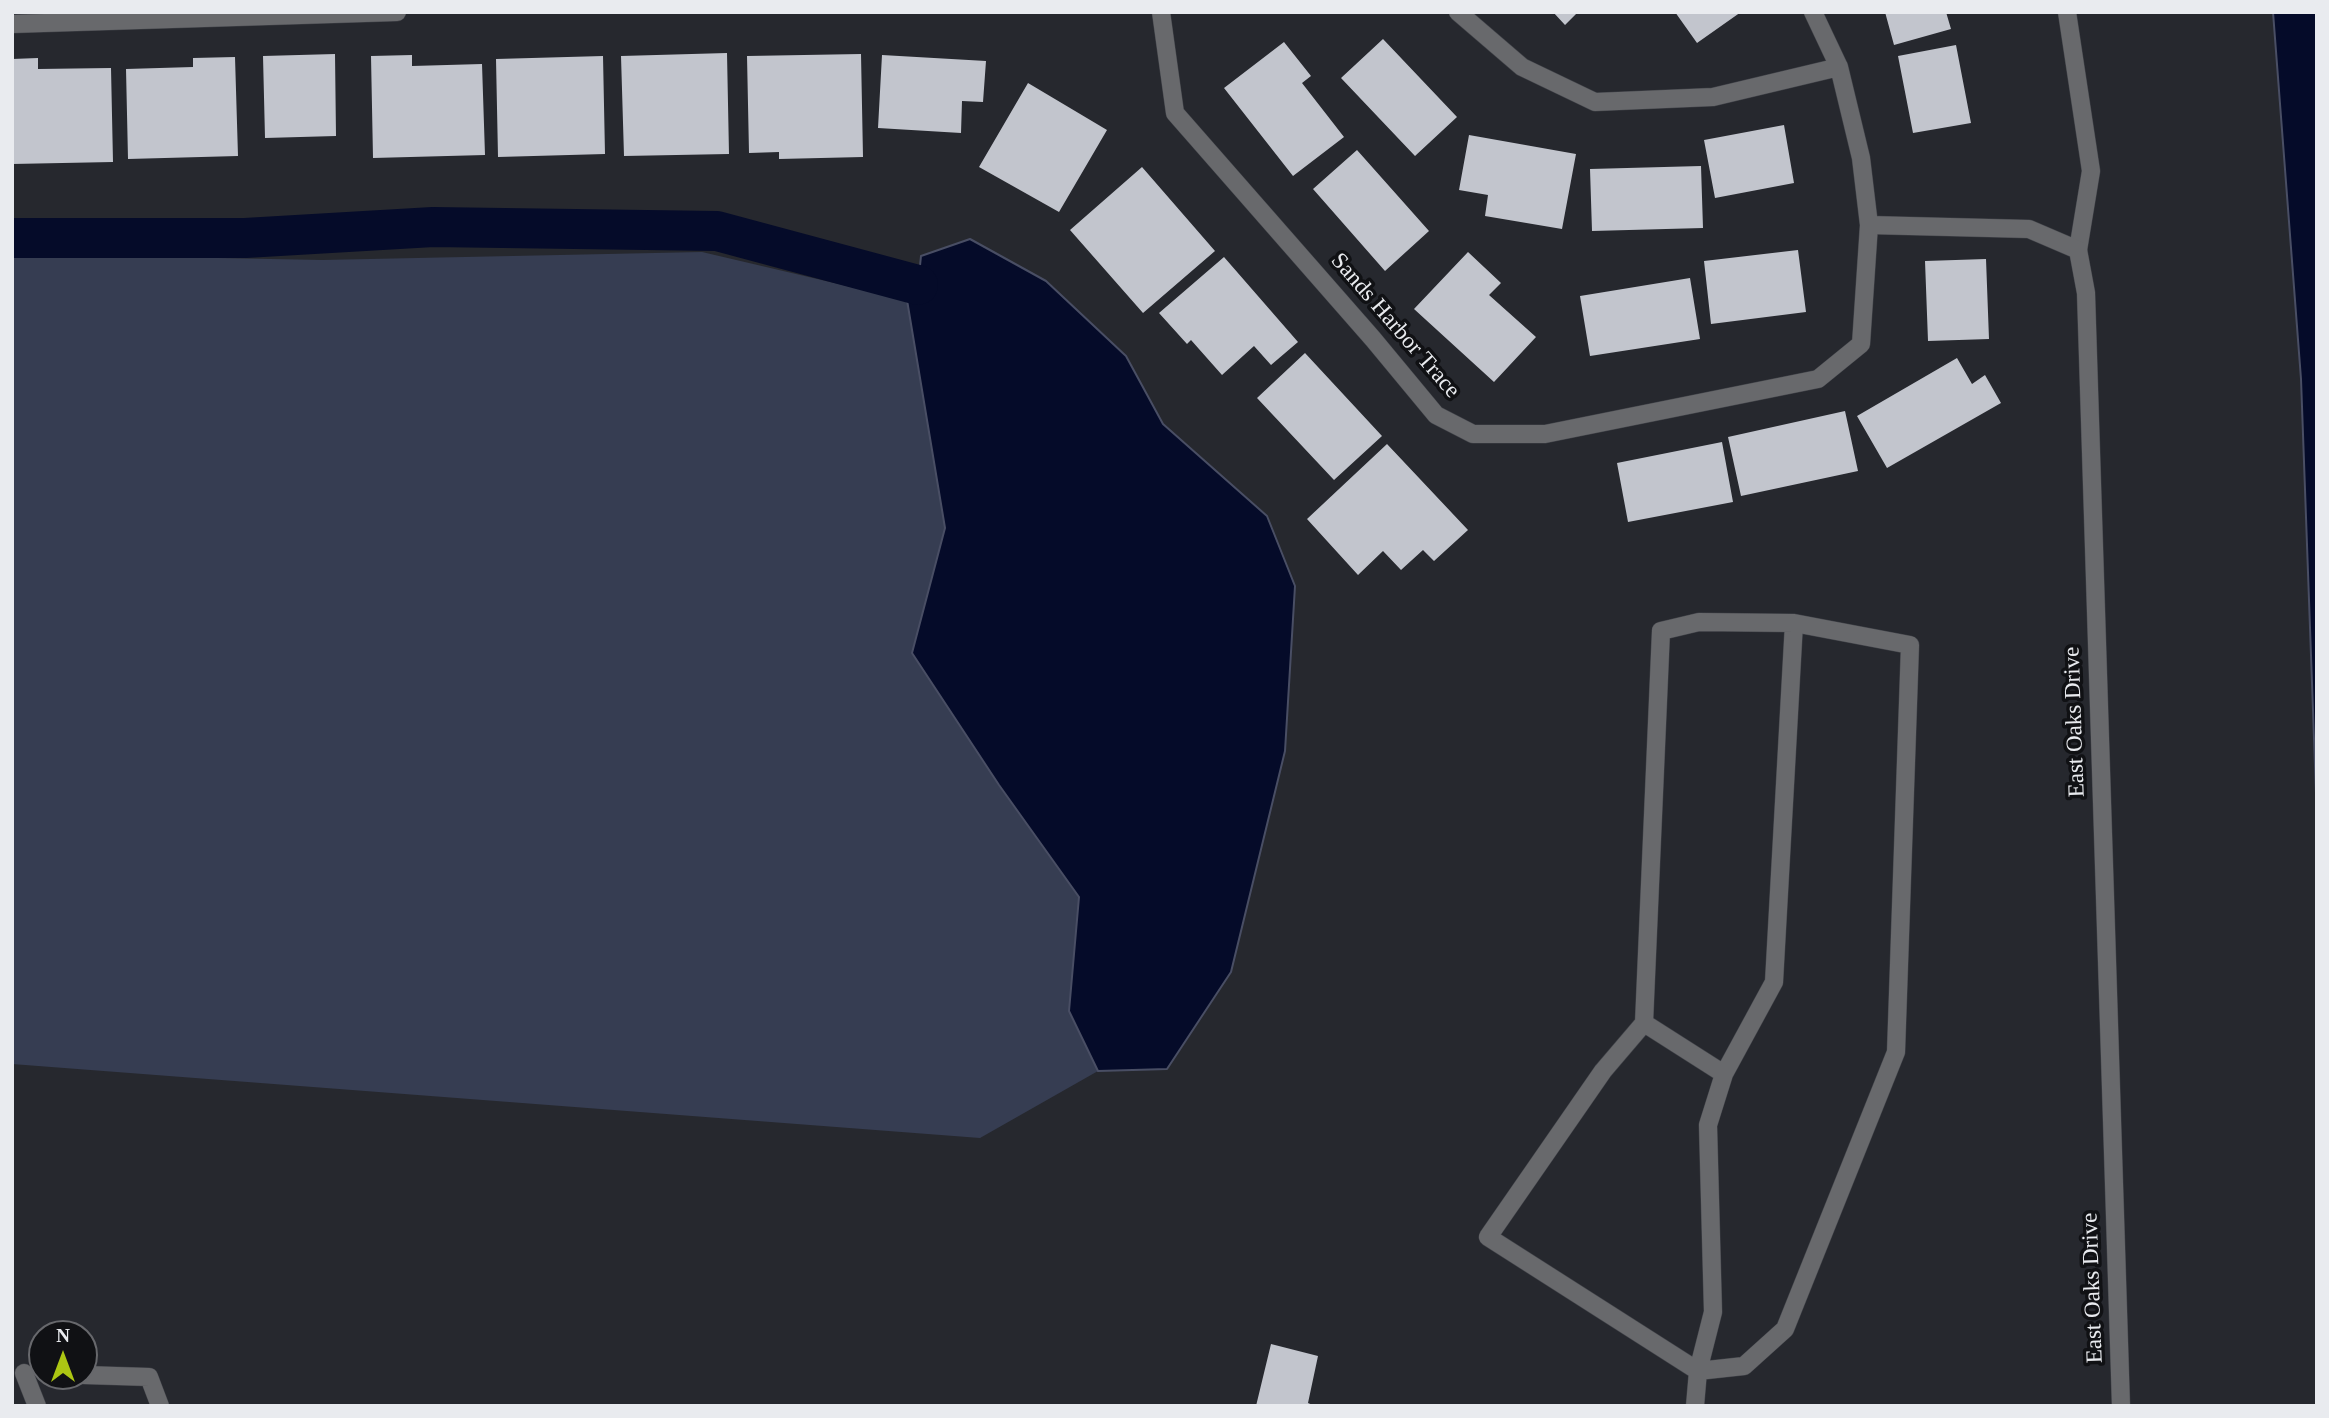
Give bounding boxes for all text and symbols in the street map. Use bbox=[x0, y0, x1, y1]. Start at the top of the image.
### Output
street label: Sands Harbor Trace bbox=[1325, 248, 1465, 404]
street label: East Oaks Drive bbox=[2059, 646, 2091, 798]
street label: East Oaks Drive bbox=[2077, 1212, 2109, 1364]
north arrow bbox=[28, 1320, 98, 1390]
text: N bbox=[56, 1325, 70, 1346]

